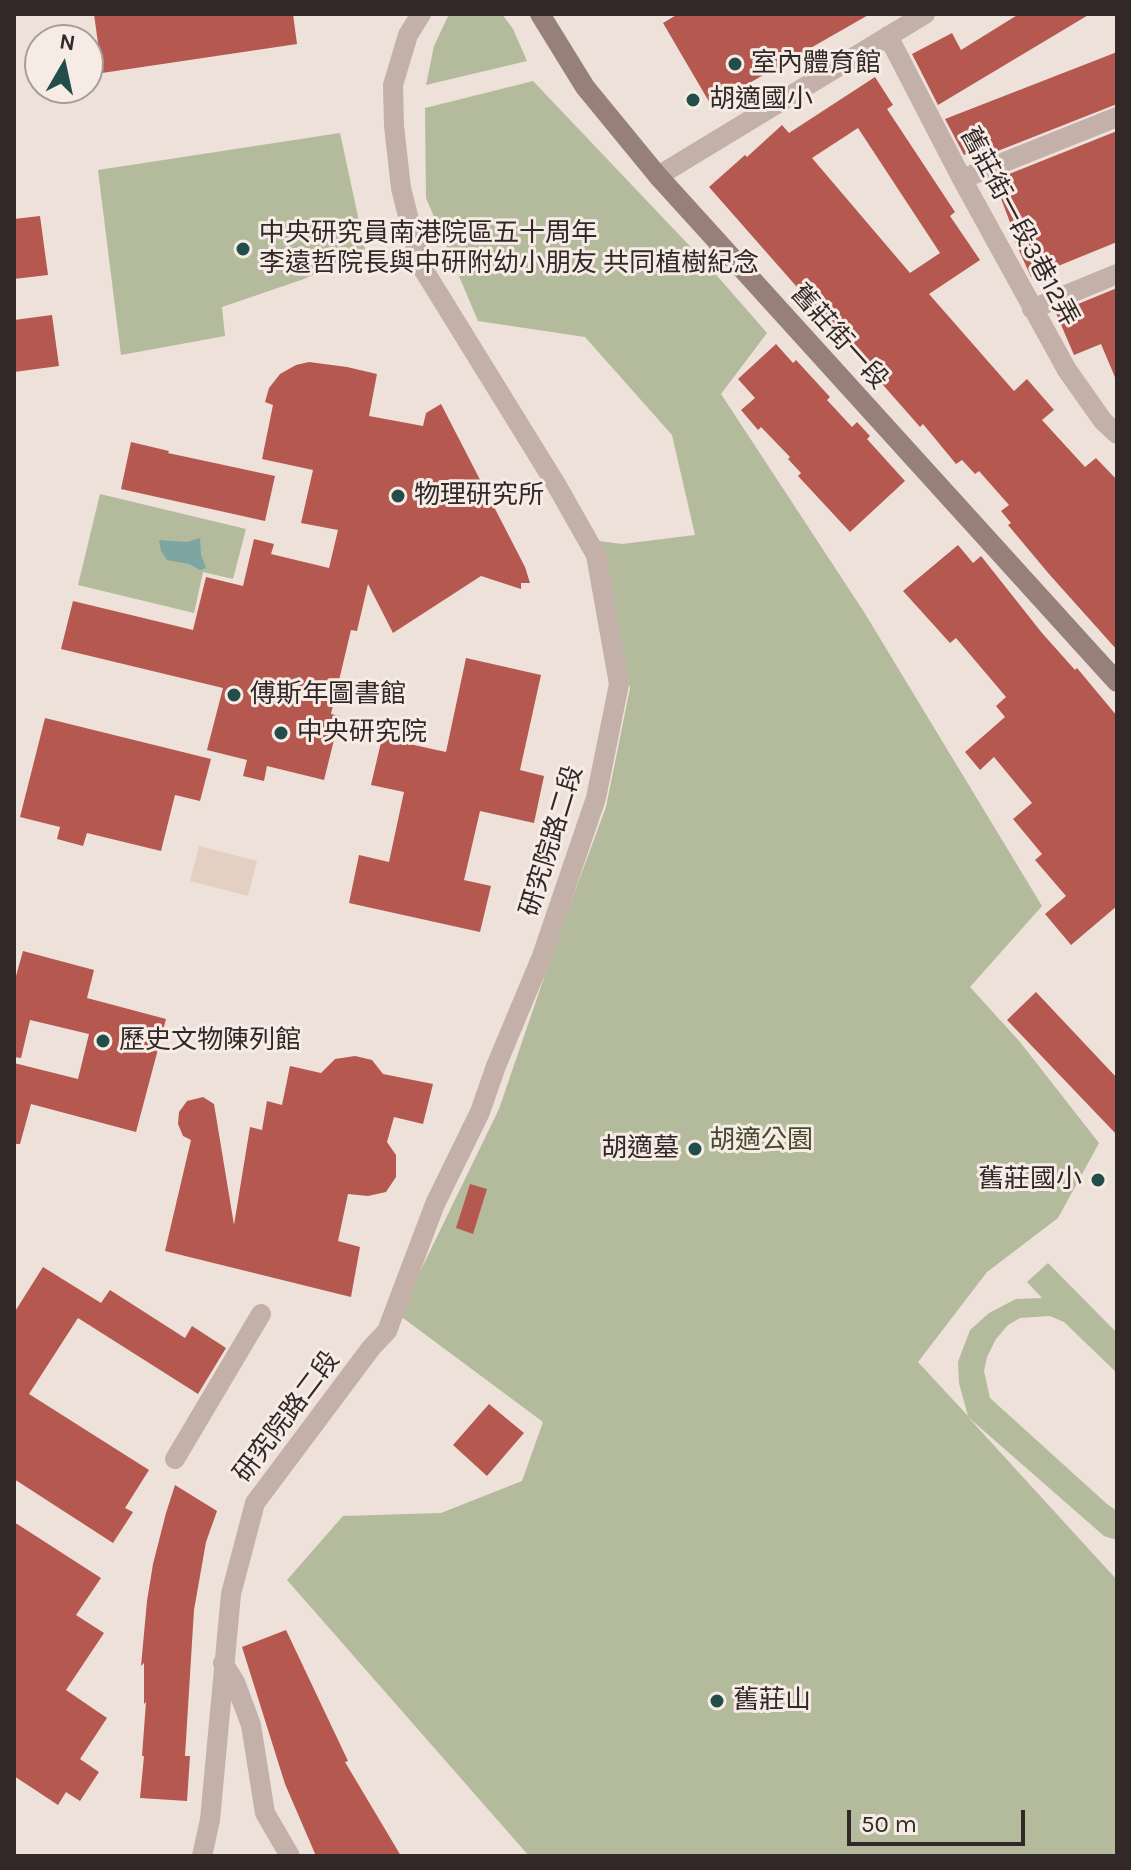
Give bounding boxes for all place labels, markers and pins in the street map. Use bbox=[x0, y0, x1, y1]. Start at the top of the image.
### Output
place label: 室內體育館 bbox=[751, 48, 881, 80]
marker: 室內體育館 bbox=[726, 55, 744, 73]
place label: 胡適國小 bbox=[709, 84, 813, 116]
marker: 胡適國小 bbox=[684, 91, 702, 109]
place label: 中央研究員南港院區五十周年 李遠哲院長與中研附幼小朋友 共同植樹紀念 bbox=[259, 218, 759, 280]
marker: 中央研究員南港院區五十周年 李遠哲院長與中研附幼小朋友 共同植樹紀念 bbox=[234, 240, 252, 258]
place label: 物理研究所 bbox=[414, 480, 544, 512]
marker: 物理研究所 bbox=[389, 487, 407, 505]
place label: 傅斯年圖書館 bbox=[250, 679, 406, 711]
marker: 傅斯年圖書館 bbox=[225, 686, 243, 704]
place label: 中央研究院 bbox=[297, 717, 427, 749]
marker: 中央研究院 bbox=[272, 724, 290, 742]
place label: 歷史文物陳列館 bbox=[119, 1025, 301, 1057]
marker: 歷史文物陳列館 bbox=[94, 1032, 112, 1050]
place label: 胡適墓 bbox=[601, 1133, 679, 1165]
marker: 胡適墓 bbox=[686, 1140, 704, 1158]
place label: 舊莊國小 bbox=[978, 1164, 1082, 1196]
marker: 舊莊國小 bbox=[1089, 1171, 1107, 1189]
place label: 舊莊山 bbox=[733, 1685, 811, 1717]
marker: 舊莊山 bbox=[708, 1692, 726, 1710]

